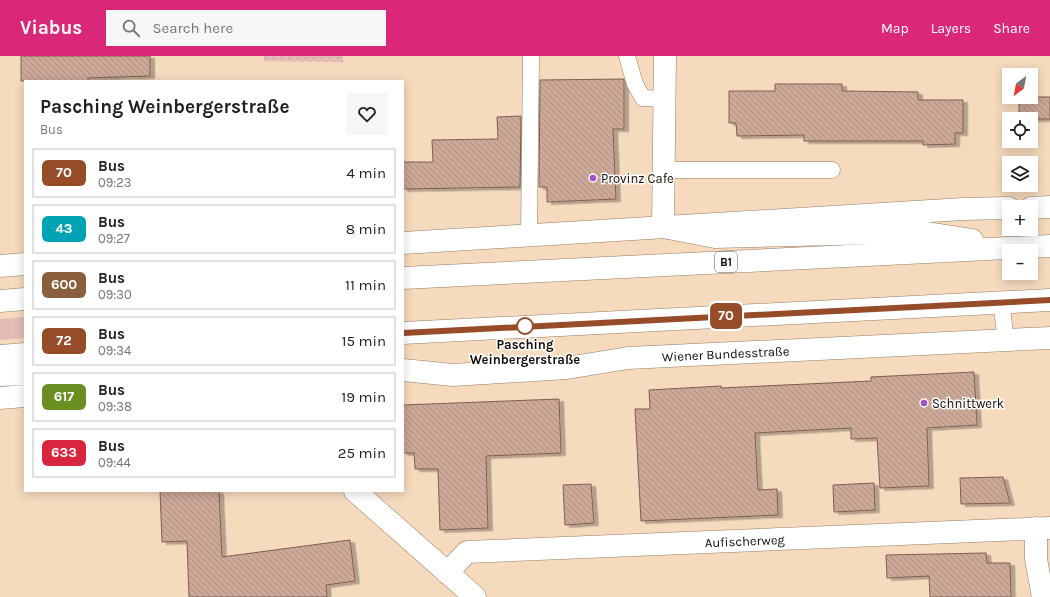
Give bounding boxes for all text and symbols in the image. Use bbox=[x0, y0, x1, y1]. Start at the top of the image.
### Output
search box bbox=[106, 10, 386, 46]
text: Viabus bbox=[20, 17, 82, 39]
icon: search bbox=[120, 17, 142, 39]
text: Search here bbox=[152, 19, 233, 37]
text: Map bbox=[881, 20, 909, 37]
text: Layers bbox=[931, 20, 971, 37]
text: Share bbox=[993, 20, 1030, 37]
north arrow bbox=[1002, 68, 1038, 104]
map controls bbox=[1002, 68, 1038, 280]
button: heart bbox=[346, 93, 388, 135]
text: Pasching Weinbergerstraße bbox=[40, 96, 289, 118]
button: locate bbox=[1002, 112, 1038, 148]
text: Bus bbox=[40, 122, 63, 137]
button: layers bbox=[1002, 156, 1038, 192]
text: Bus bbox=[98, 157, 125, 175]
text: 70 bbox=[56, 164, 72, 181]
text: 4 min bbox=[347, 164, 386, 182]
place label: Provinz Cafe bbox=[601, 171, 674, 186]
marker: Provinz Cafe bbox=[588, 173, 598, 183]
text: 09:23 bbox=[98, 175, 131, 190]
button: + bbox=[1002, 200, 1038, 236]
text: Bus bbox=[98, 213, 125, 231]
text: 43 bbox=[55, 220, 73, 237]
text: 8 min bbox=[346, 220, 386, 238]
text: 09:27 bbox=[98, 231, 130, 246]
button: − bbox=[1002, 244, 1038, 280]
road number: B1 bbox=[715, 252, 737, 272]
text: Bus bbox=[98, 269, 125, 287]
text: 600 bbox=[51, 276, 77, 293]
text: 11 min bbox=[345, 276, 386, 294]
text: 09:30 bbox=[98, 287, 132, 302]
line badge: 70 bbox=[708, 303, 744, 329]
text: 70 bbox=[718, 307, 734, 324]
marker: Pasching Weinbergerstraße bbox=[516, 317, 534, 335]
text: Bus bbox=[98, 325, 125, 343]
text: 72 bbox=[56, 332, 72, 349]
text: 15 min bbox=[341, 332, 386, 350]
place label: Pasching Weinbergerstraße bbox=[470, 337, 580, 367]
text: 09:34 bbox=[98, 343, 131, 358]
street label: Wiener Bundesstraße bbox=[661, 343, 790, 364]
text: Bus bbox=[98, 381, 125, 399]
text: 617 bbox=[54, 388, 74, 405]
text: 19 min bbox=[341, 388, 386, 406]
place label: Schnittwerk bbox=[932, 396, 1004, 411]
marker: Schnittwerk bbox=[919, 398, 929, 408]
text: 09:38 bbox=[98, 399, 132, 414]
text: Bus bbox=[98, 437, 125, 455]
text: 633 bbox=[51, 444, 77, 461]
text: 25 min bbox=[338, 444, 386, 462]
text: 09:44 bbox=[98, 455, 131, 470]
street label: Aufischerweg bbox=[705, 532, 786, 550]

